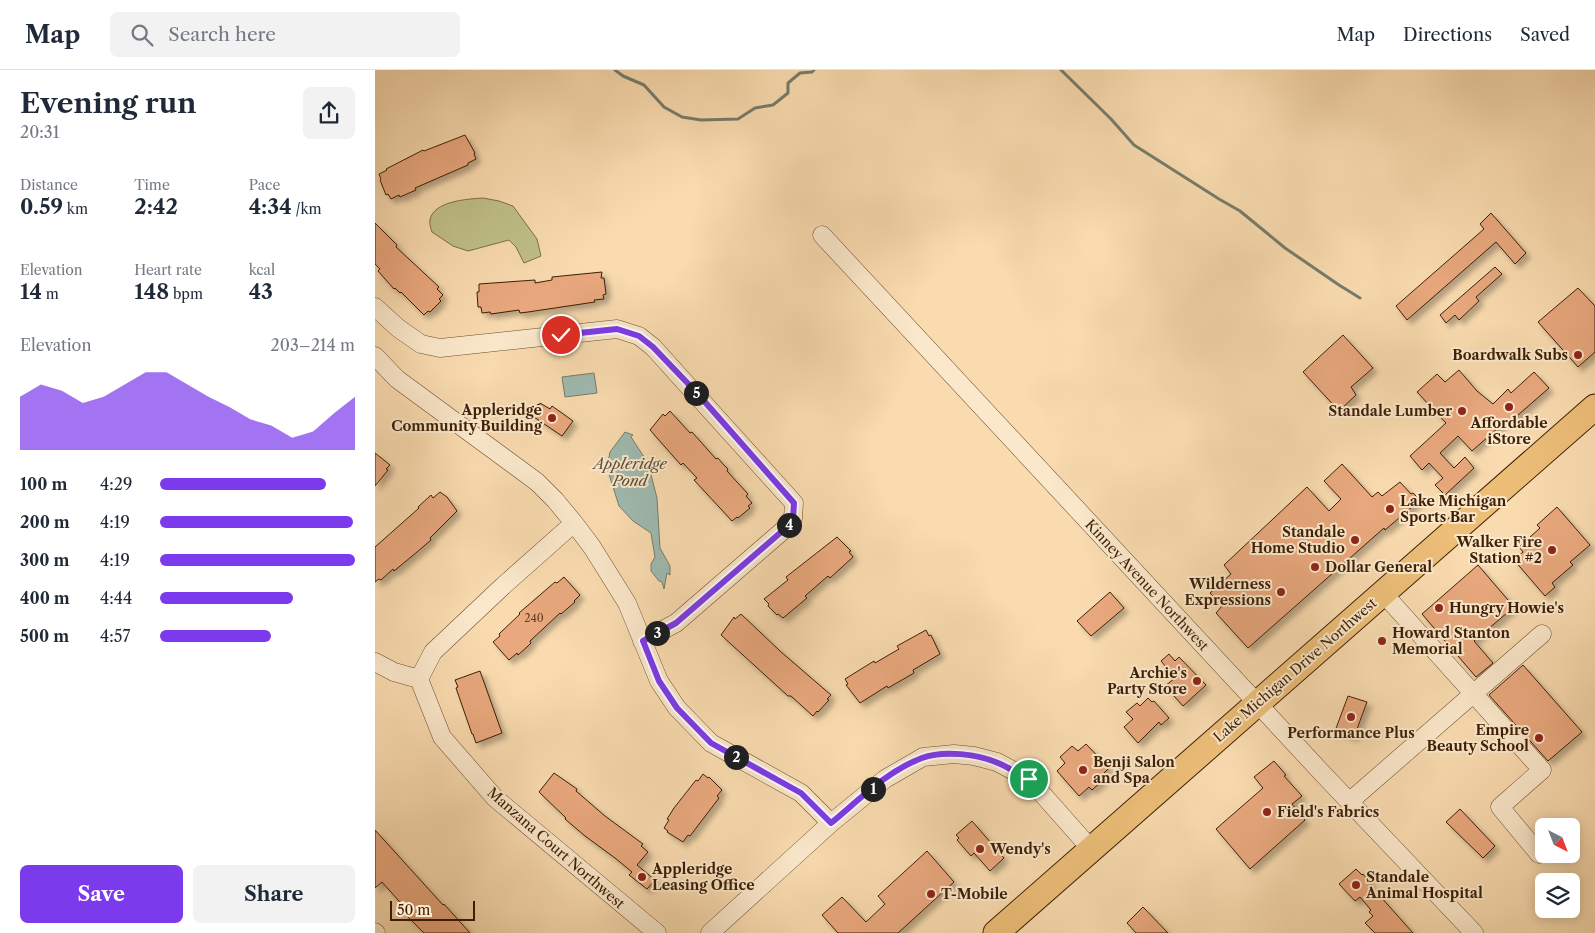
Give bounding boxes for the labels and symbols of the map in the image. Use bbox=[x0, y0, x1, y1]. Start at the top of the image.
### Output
pin bbox=[540, 314, 582, 356]
place label: Boardwalk Subs bbox=[1452, 346, 1568, 364]
marker: Boardwalk Subs bbox=[1572, 349, 1584, 361]
pin: 5 bbox=[683, 380, 709, 406]
place label: Appleridge Community Building bbox=[391, 401, 543, 435]
marker: Affordable iStore bbox=[1503, 401, 1515, 413]
place label: Standale Lumber bbox=[1328, 402, 1452, 420]
marker: Standale Lumber bbox=[1456, 405, 1468, 417]
marker: Appleridge Community Building bbox=[546, 412, 558, 424]
place label: Affordable iStore bbox=[1469, 414, 1548, 448]
water label: Appleridge Pond bbox=[591, 454, 667, 490]
place label: Lake Michigan Sports Bar bbox=[1400, 492, 1507, 526]
marker: Lake Michigan Sports Bar bbox=[1384, 503, 1396, 515]
pin: 4 bbox=[777, 512, 801, 538]
street label: Kinney Avenue Northwest bbox=[1081, 515, 1213, 655]
place label: Standale Home Studio bbox=[1251, 523, 1345, 557]
place label: Walker Fire Station #2 bbox=[1456, 533, 1542, 567]
marker: Standale Home Studio bbox=[1349, 534, 1361, 546]
marker: Walker Fire Station #2 bbox=[1546, 544, 1558, 556]
place label: Dollar General bbox=[1325, 558, 1432, 576]
marker: Dollar General bbox=[1309, 561, 1321, 573]
place label: Wilderness Expressions bbox=[1184, 575, 1271, 609]
marker: Wilderness Expressions bbox=[1275, 586, 1287, 598]
street label: Lake Michigan Drive Northwest bbox=[1210, 594, 1380, 746]
place label: Hungry Howie's bbox=[1449, 599, 1564, 617]
marker: Hungry Howie's bbox=[1433, 602, 1445, 614]
house number: 240 bbox=[524, 611, 544, 625]
pin: 3 bbox=[645, 620, 669, 646]
place label: Howard Stanton Memorial bbox=[1392, 624, 1510, 658]
marker: Howard Stanton Memorial bbox=[1376, 635, 1388, 647]
place label: Archie's Party Store bbox=[1107, 664, 1187, 698]
marker: Archie's Party Store bbox=[1191, 675, 1203, 687]
marker: Performance Plus bbox=[1345, 711, 1357, 723]
place label: Empire Beauty School bbox=[1427, 721, 1529, 755]
place label: Performance Plus bbox=[1287, 724, 1415, 742]
marker: Empire Beauty School bbox=[1533, 732, 1545, 744]
pin: 2 bbox=[723, 744, 749, 770]
place label: Benji Salon and Spa bbox=[1093, 753, 1175, 787]
pin bbox=[1008, 758, 1050, 800]
marker: Benji Salon and Spa bbox=[1077, 764, 1089, 776]
pin: 1 bbox=[861, 776, 885, 802]
street label: Manzana Court Northwest bbox=[484, 783, 628, 913]
place label: Field's Fabrics bbox=[1277, 803, 1379, 821]
marker: Field's Fabrics bbox=[1261, 806, 1273, 818]
north arrow bbox=[1535, 818, 1580, 862]
place label: Wendy's bbox=[989, 840, 1051, 858]
marker: Wendy's bbox=[974, 843, 986, 855]
place label: Appleridge Leasing Office bbox=[651, 860, 755, 894]
place label: Standale Animal Hospital bbox=[1365, 868, 1483, 902]
marker: Appleridge Leasing Office bbox=[636, 871, 648, 883]
marker: Standale Animal Hospital bbox=[1350, 879, 1362, 891]
place label: T-Mobile bbox=[941, 885, 1008, 903]
marker: T-Mobile bbox=[925, 888, 937, 900]
scale bar bbox=[390, 898, 475, 921]

